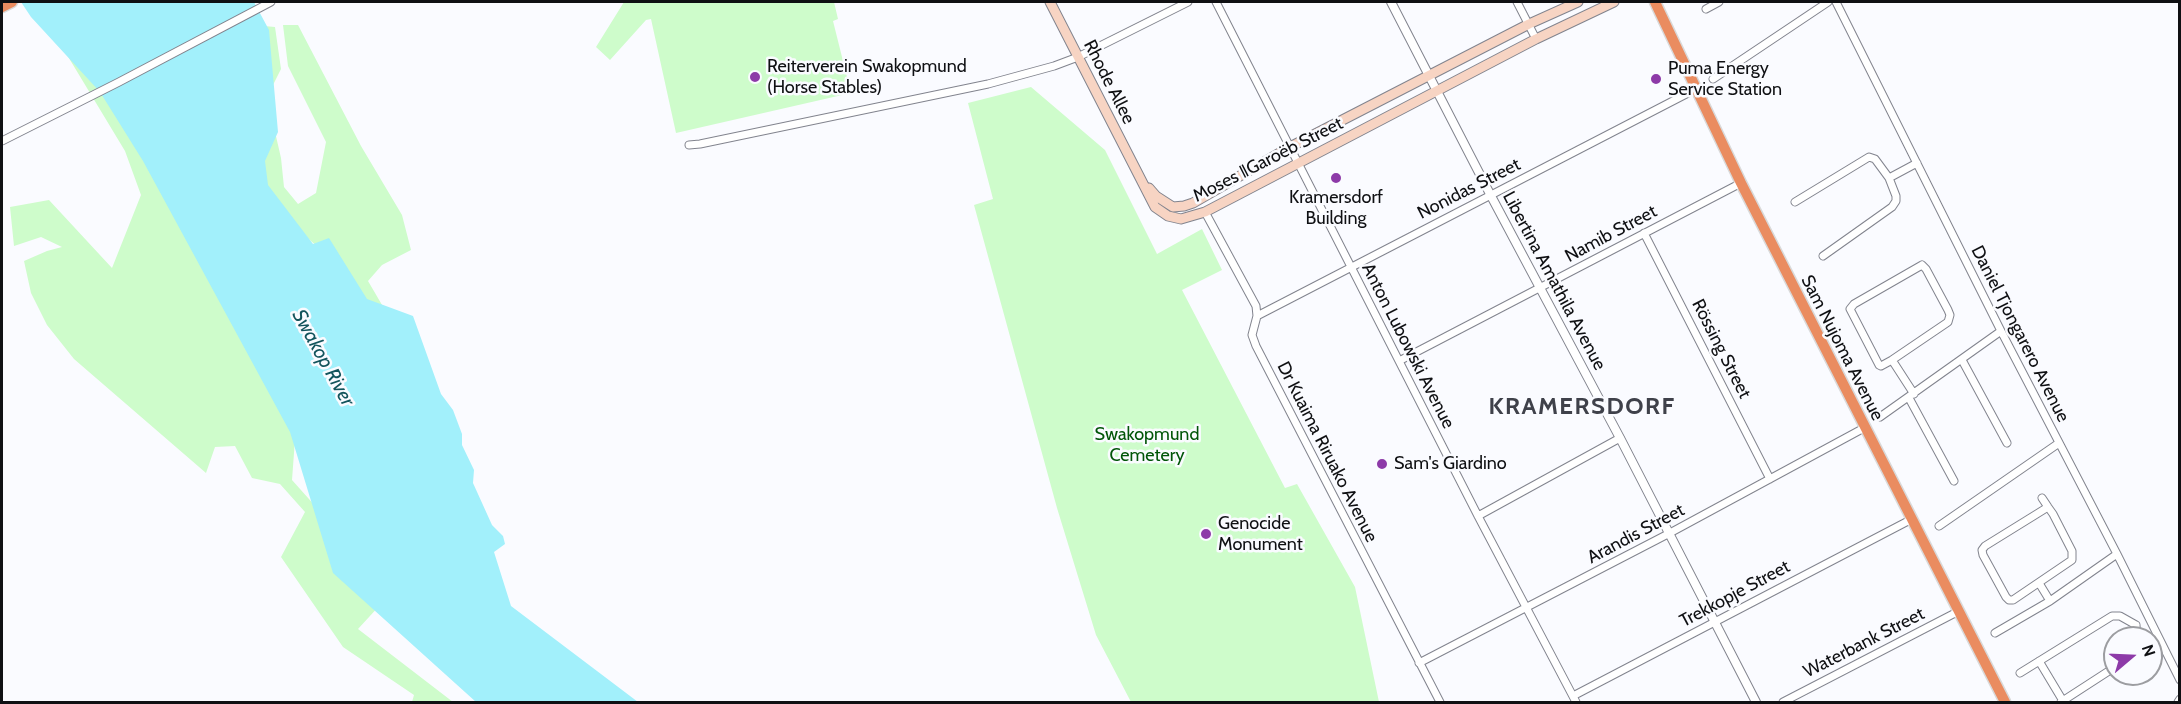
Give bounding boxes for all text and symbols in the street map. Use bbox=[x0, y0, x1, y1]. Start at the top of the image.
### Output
street label: Rhode Allee bbox=[1079, 36, 1139, 128]
place label: Reiterverein Swakopmund (Horse Stables) bbox=[767, 56, 967, 98]
place label: Puma Energy Service Station bbox=[1668, 58, 1782, 100]
marker: Reiterverein Swakopmund (Horse Stables) bbox=[748, 70, 762, 84]
marker: Puma Energy Service Station bbox=[1649, 72, 1663, 86]
street label: Moses ǁGaroëb Street bbox=[1189, 113, 1347, 207]
street label: Nonidas Street bbox=[1414, 154, 1524, 224]
marker: Kramersdorf Building bbox=[1329, 171, 1343, 185]
place label: Kramersdorf Building bbox=[1289, 187, 1383, 230]
street label: Libertina Amathila Avenue bbox=[1498, 188, 1610, 374]
street label: Namib Street bbox=[1561, 201, 1661, 267]
street label: Daniel Tjongarero Avenue bbox=[1966, 242, 2074, 426]
street label: Anton Lubowski Avenue bbox=[1357, 260, 1459, 432]
street label: Sam Nujoma Avenue bbox=[1796, 272, 1888, 424]
street label: Rössing Street bbox=[1687, 296, 1755, 402]
water label: Swakop River bbox=[287, 305, 359, 411]
street label: Dr Kuaima Riruako Avenue bbox=[1272, 358, 1382, 546]
district label: KRAMERSDORF bbox=[1488, 393, 1676, 421]
park label: Swakopmund Cemetery bbox=[1095, 424, 1199, 466]
place label: Sam's Giardino bbox=[1394, 453, 1507, 475]
marker: Sam's Giardino bbox=[1375, 457, 1389, 471]
street label: Arandis Street bbox=[1584, 499, 1688, 569]
place label: Genocide Monument bbox=[1218, 513, 1303, 556]
marker: Genocide Monument bbox=[1199, 527, 1213, 541]
street label: Trekkopje Street bbox=[1676, 556, 1794, 632]
street label: Waterbank Street bbox=[1800, 603, 1928, 683]
north arrow bbox=[2103, 626, 2163, 686]
text: N bbox=[2138, 642, 2159, 659]

